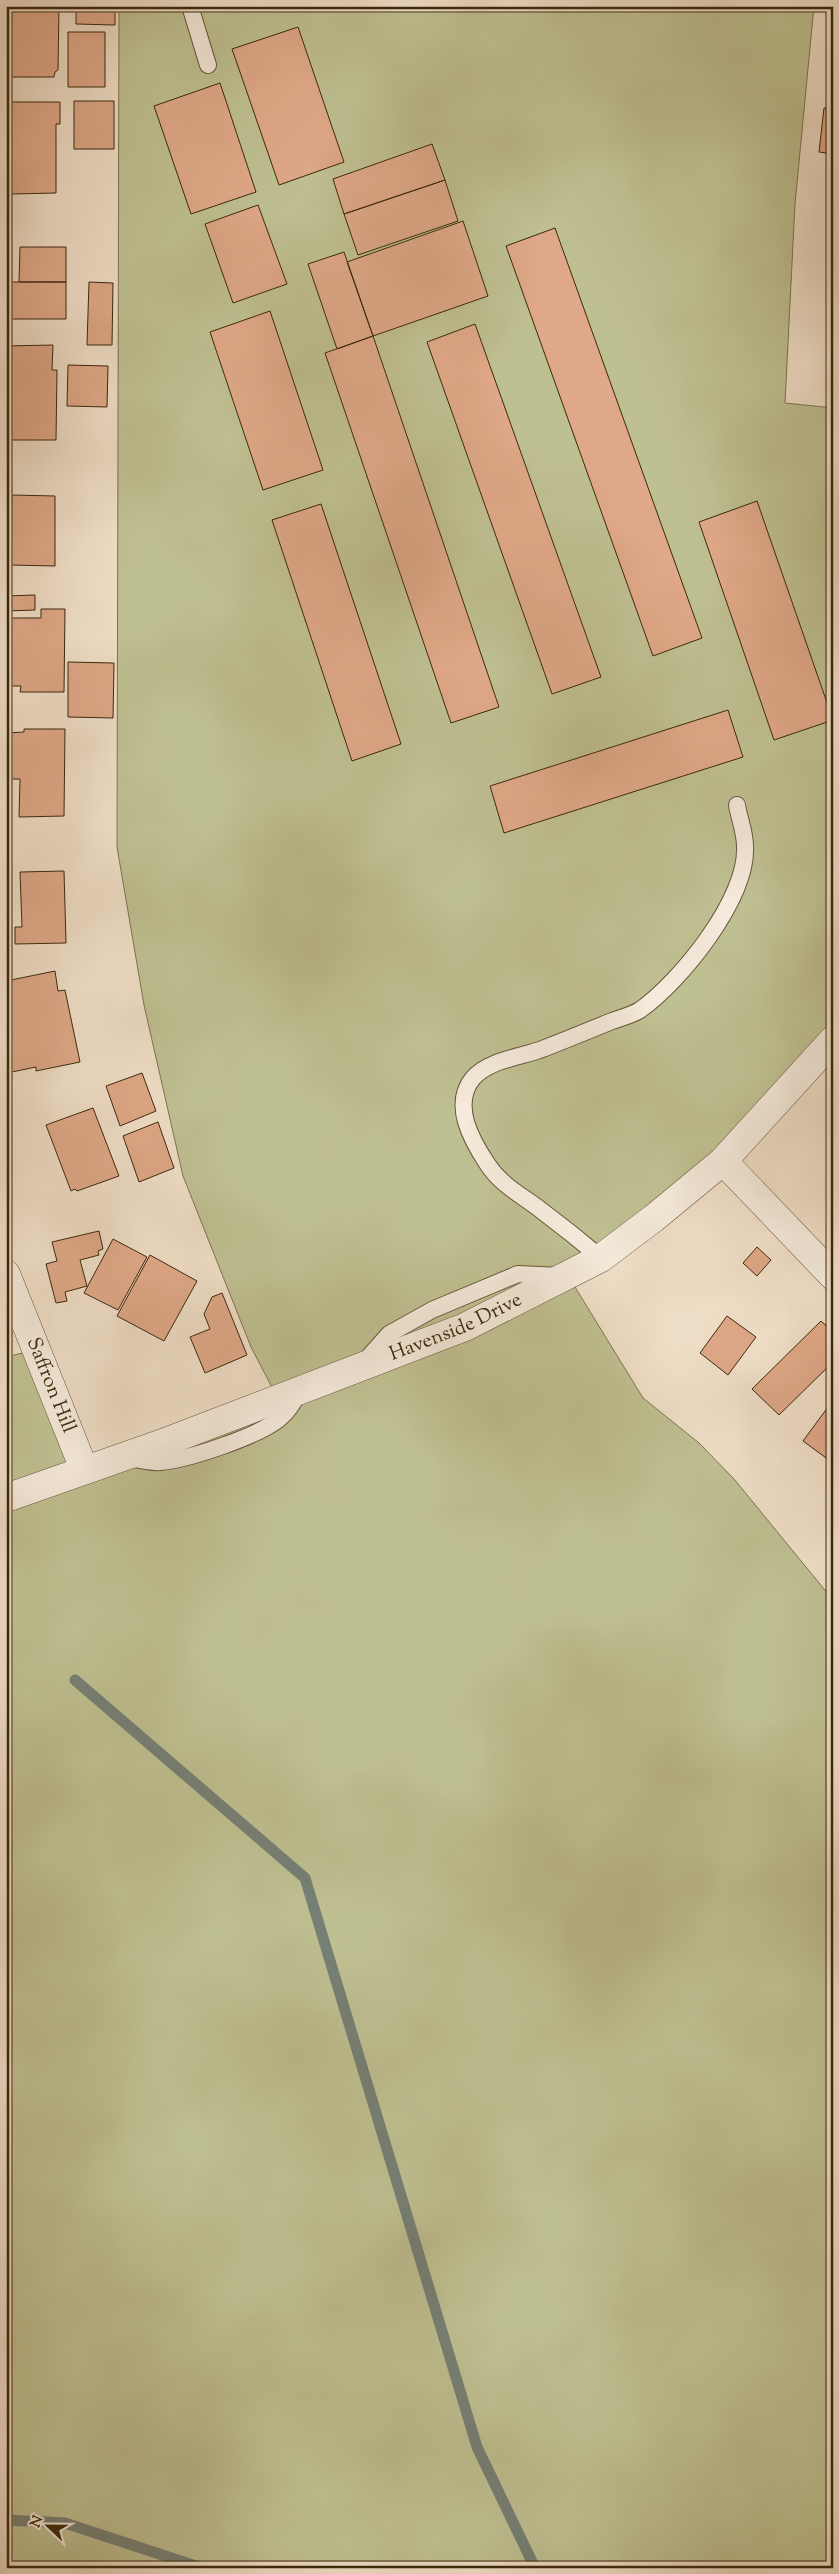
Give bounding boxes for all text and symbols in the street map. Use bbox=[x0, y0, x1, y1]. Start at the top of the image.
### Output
street label: Havenside Drive bbox=[385, 1286, 527, 1369]
street label: Saffron Hill bbox=[18, 1333, 83, 1438]
north arrow bbox=[22, 2502, 72, 2552]
text: N bbox=[26, 2513, 49, 2531]

